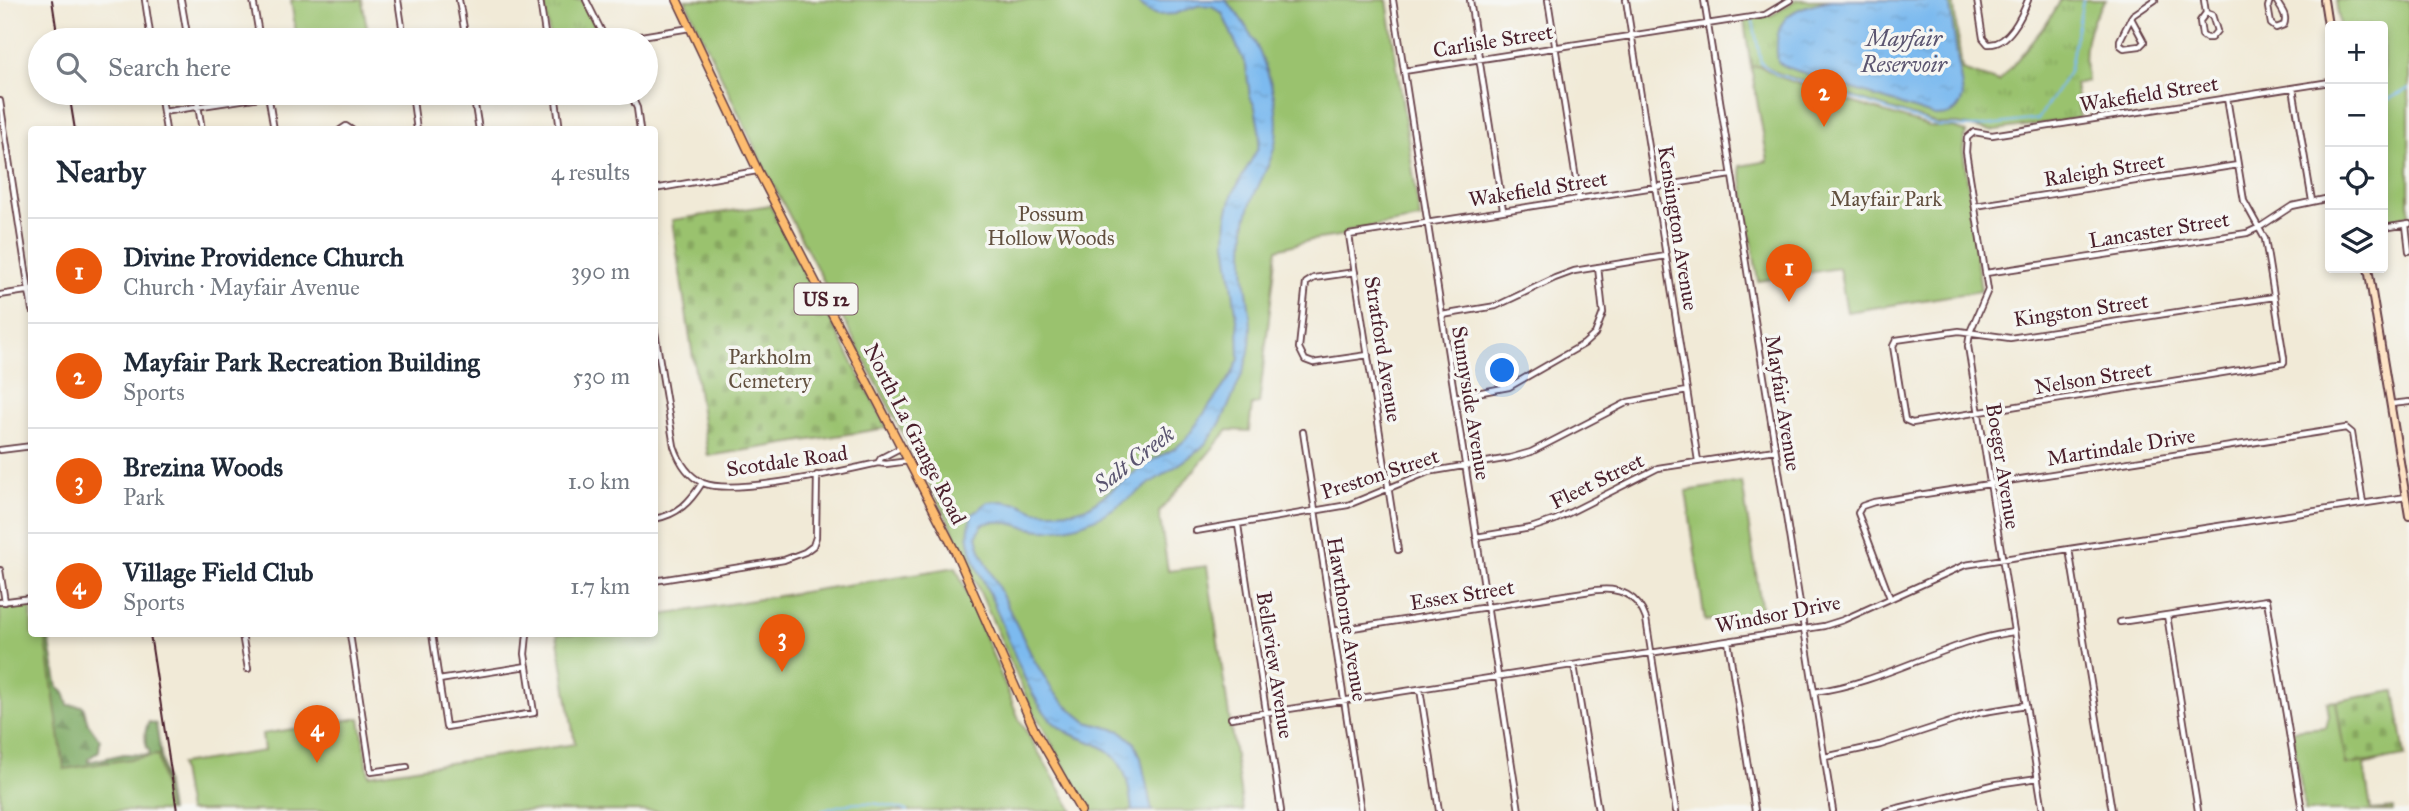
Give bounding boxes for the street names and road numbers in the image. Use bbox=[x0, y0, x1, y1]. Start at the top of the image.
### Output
street label: Carlisle Street bbox=[1431, 19, 1555, 63]
street label: Wakefield Street bbox=[2078, 70, 2221, 118]
street label: Kensington Avenue bbox=[1652, 144, 1704, 312]
street label: Raleigh Street bbox=[2042, 148, 2167, 192]
street label: Wakefield Street bbox=[1467, 165, 1610, 213]
street label: Lancaster Street bbox=[2087, 206, 2232, 254]
street label: Stratford Avenue bbox=[1359, 274, 1407, 424]
road number: US 12 bbox=[794, 284, 858, 314]
street label: Kingston Street bbox=[2012, 288, 2151, 332]
street label: Sunnyside Avenue bbox=[1446, 324, 1496, 482]
street label: Mayfair Avenue bbox=[1759, 333, 1807, 473]
street label: North La Grange Road bbox=[858, 339, 972, 529]
street label: Nelson Street bbox=[2033, 356, 2154, 400]
street label: Boeger Avenue bbox=[1980, 401, 2026, 531]
street label: Martindale Drive bbox=[2045, 422, 2197, 472]
street label: Scotdale Road bbox=[725, 440, 850, 482]
street label: Preston Street bbox=[1318, 443, 1443, 505]
street label: Fleet Street bbox=[1546, 447, 1649, 515]
street label: Hawthorne Avenue bbox=[1321, 535, 1373, 703]
street label: Essex Street bbox=[1408, 574, 1516, 616]
street label: Windsor Drive bbox=[1713, 589, 1843, 639]
street label: Belleview Avenue bbox=[1251, 590, 1299, 741]

